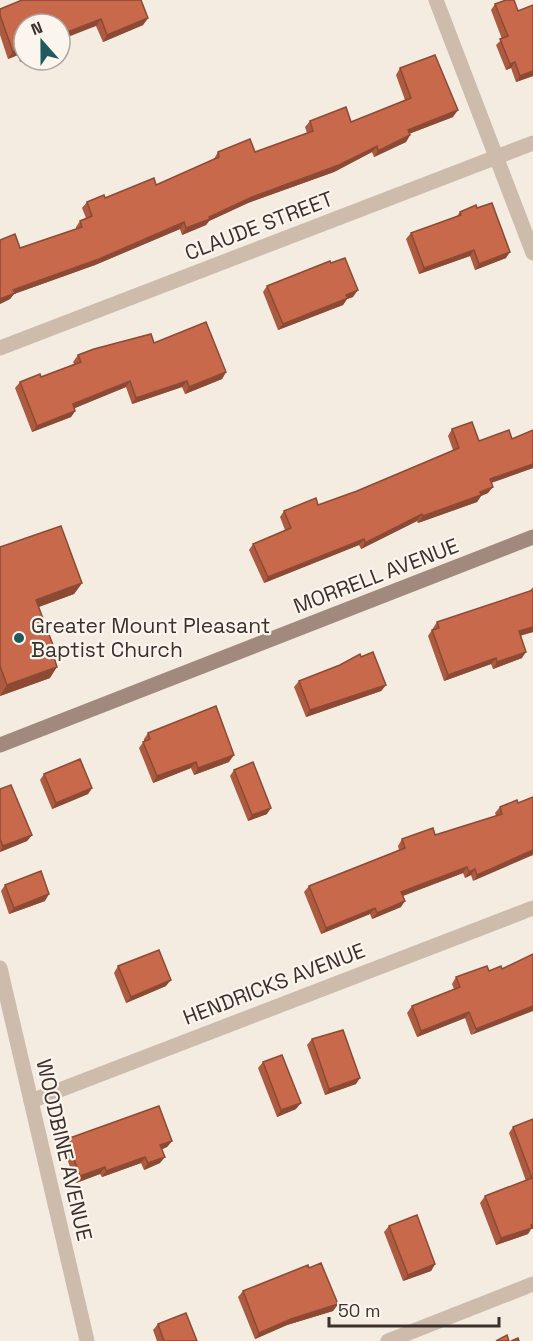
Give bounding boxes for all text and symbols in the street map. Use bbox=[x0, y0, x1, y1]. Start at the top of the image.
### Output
north arrow bbox=[12, 12, 72, 72]
text: N bbox=[28, 17, 46, 40]
street label: CLAUDE STREET bbox=[181, 185, 337, 266]
street label: MORRELL AVENUE bbox=[289, 532, 462, 619]
place label: Greater Mount Pleasant Baptist Church bbox=[31, 612, 270, 663]
marker: Greater Mount Pleasant Baptist Church bbox=[12, 631, 26, 645]
street label: HENDRICKS AVENUE bbox=[179, 936, 369, 1031]
street label: WOODBINE AVENUE bbox=[30, 1056, 99, 1243]
scale bar bbox=[329, 1290, 498, 1328]
text: 50 m bbox=[338, 1299, 380, 1322]

